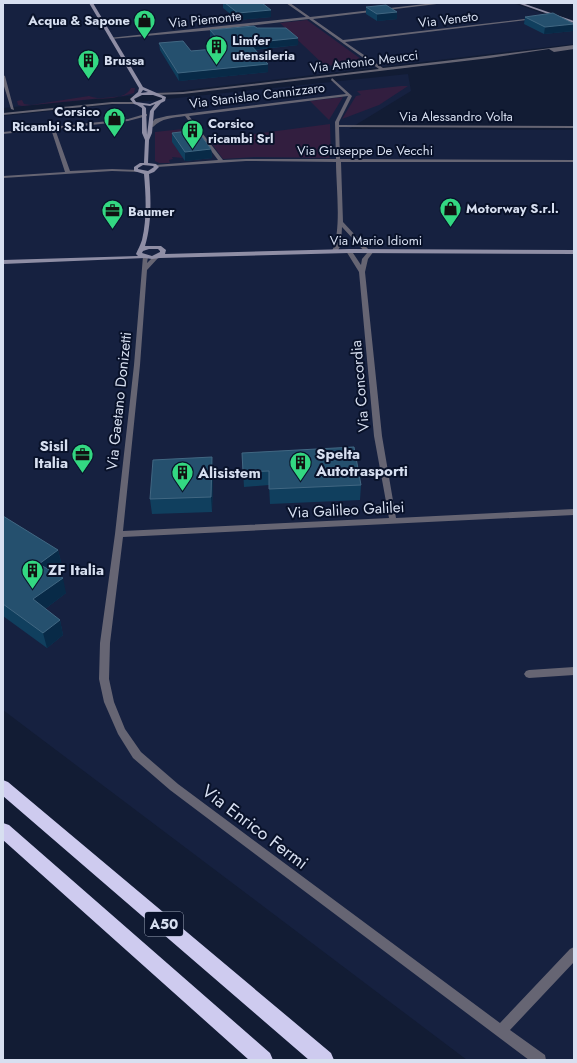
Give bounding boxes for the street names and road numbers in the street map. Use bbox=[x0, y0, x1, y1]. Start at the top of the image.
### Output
street label: Via Piemonte bbox=[168, 6, 243, 33]
street label: Via Veneto bbox=[417, 6, 479, 33]
street label: Via Antonio Meucci bbox=[309, 45, 419, 78]
street label: Via Stanislao Cannizzaro bbox=[188, 78, 326, 113]
street label: Via Alessandro Volta bbox=[399, 107, 513, 126]
street label: Via Giuseppe De Vecchi bbox=[297, 141, 433, 160]
street label: Via Mario Idiomi bbox=[330, 231, 422, 250]
street label: Via Gaetano Donizetti bbox=[101, 331, 137, 471]
street label: Via Concordia bbox=[345, 339, 375, 433]
street label: Via Galileo Galilei bbox=[287, 496, 405, 524]
street label: Via Enrico Fermi bbox=[196, 778, 314, 876]
road number: A50 bbox=[145, 912, 183, 936]

